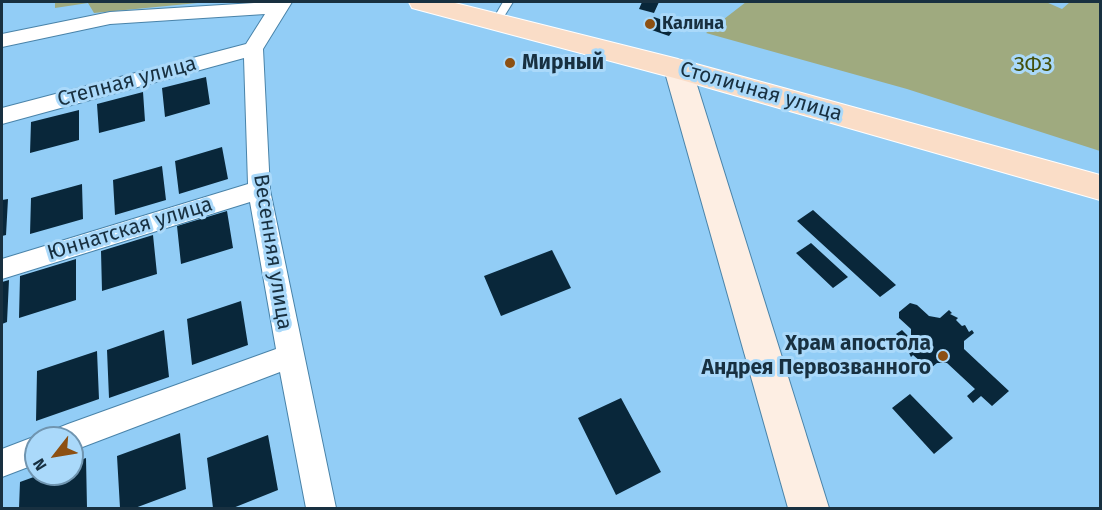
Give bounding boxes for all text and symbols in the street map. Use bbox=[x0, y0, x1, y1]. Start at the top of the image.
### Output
place label: Калина bbox=[662, 13, 724, 35]
marker: Калина bbox=[643, 17, 657, 31]
place label: Мирный bbox=[522, 50, 604, 76]
street label: Степная улица bbox=[55, 51, 199, 113]
park label: ЗФЗ bbox=[1014, 52, 1052, 78]
marker: Мирный bbox=[503, 56, 517, 70]
street label: Столичная улица bbox=[677, 57, 845, 127]
street label: Весенняя улица bbox=[247, 172, 297, 332]
street label: Юннатская улица bbox=[44, 192, 216, 266]
place label: Храм апостола Андрея Первозванного bbox=[702, 331, 931, 381]
marker: Храм апостола Андрея Первозванного bbox=[936, 349, 950, 363]
north arrow bbox=[24, 426, 84, 486]
text: N bbox=[29, 455, 51, 474]

